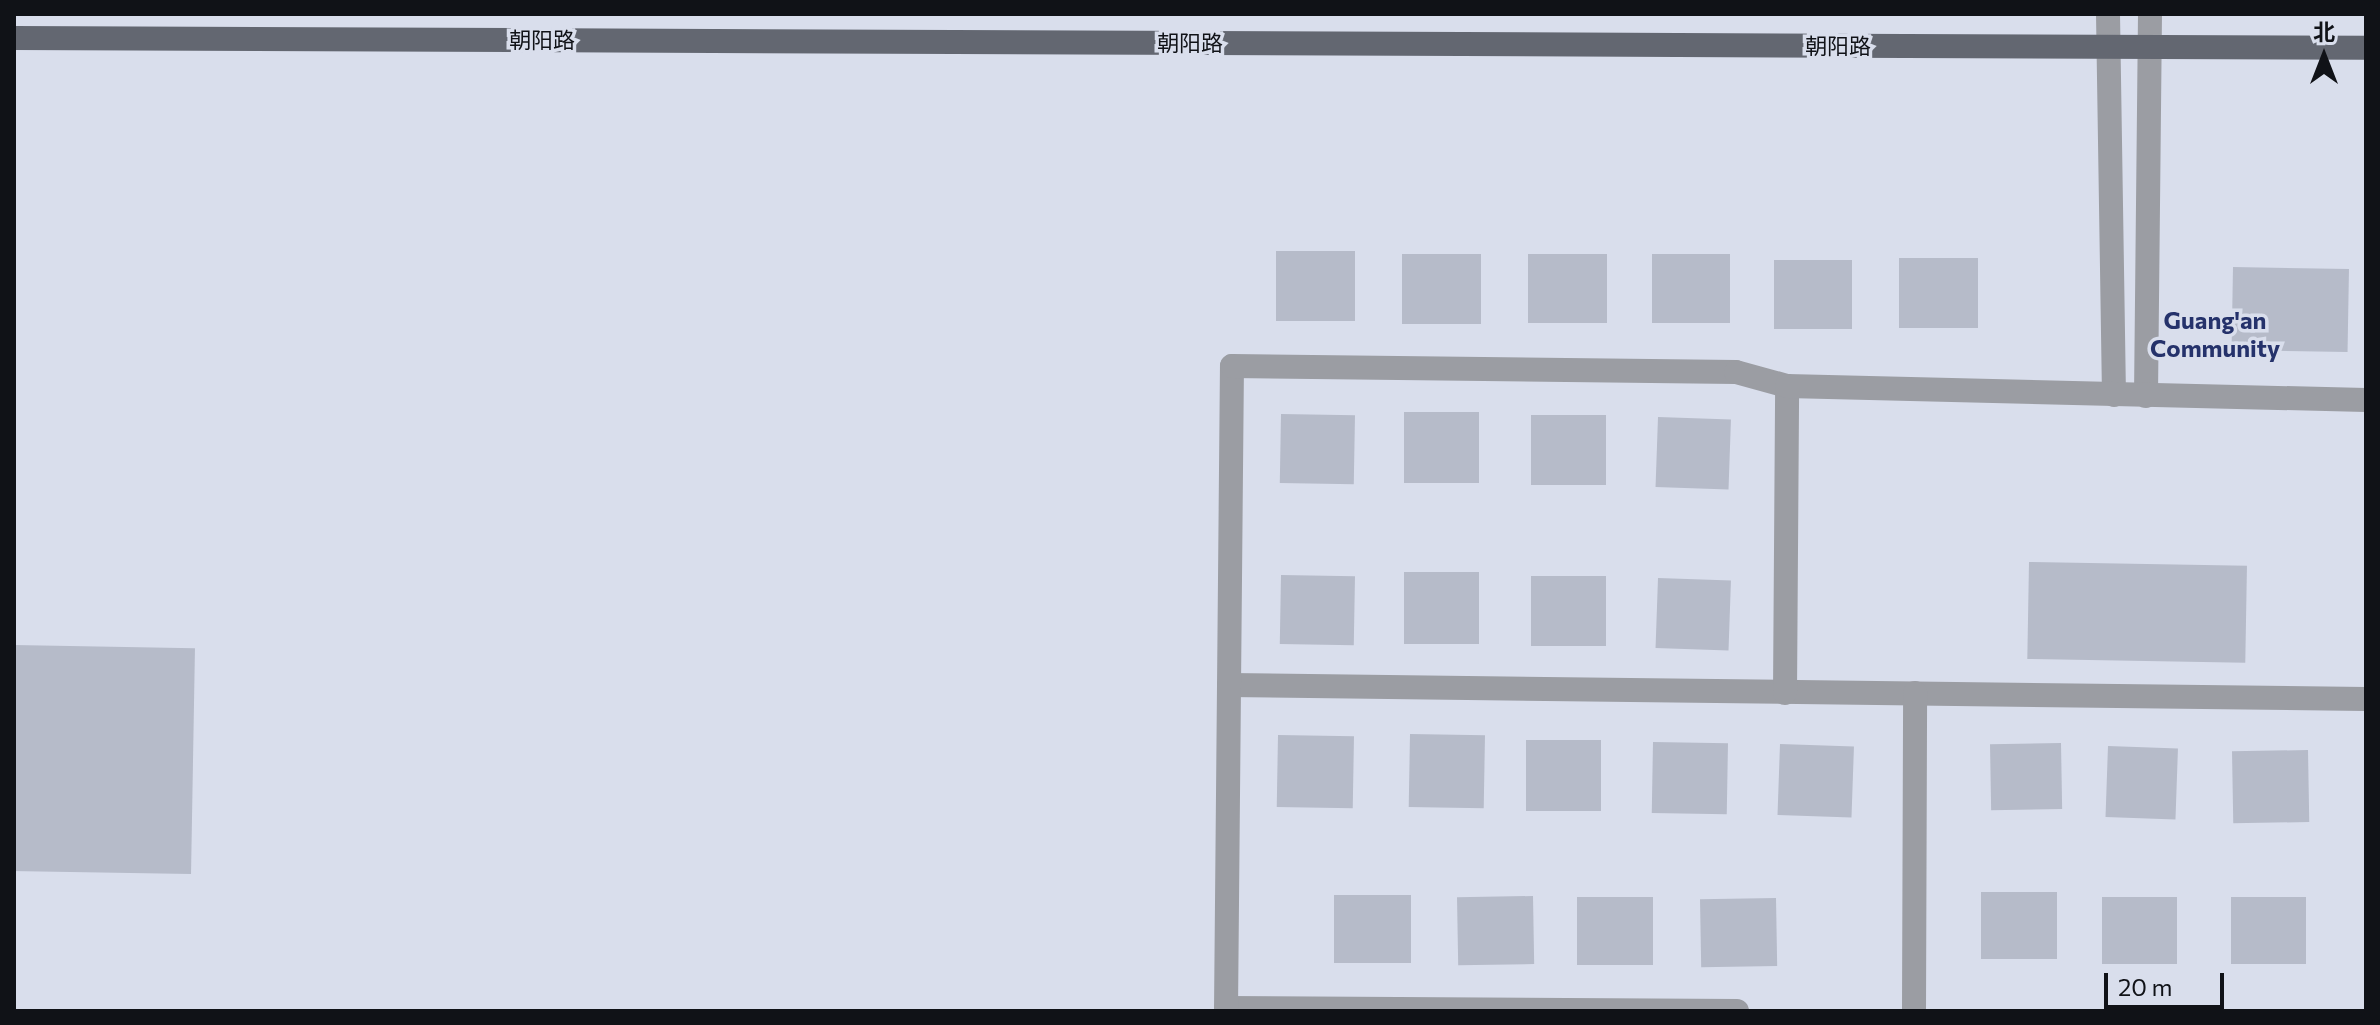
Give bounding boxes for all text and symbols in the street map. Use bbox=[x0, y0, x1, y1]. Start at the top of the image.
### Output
north arrow bbox=[2284, 16, 2364, 96]
text: 北 bbox=[2313, 18, 2335, 45]
street label: 朝阳路 bbox=[509, 27, 575, 53]
street label: 朝阳路 bbox=[1157, 30, 1223, 56]
street label: 朝阳路 bbox=[1805, 33, 1871, 59]
district label: Guang'an Community bbox=[2150, 306, 2280, 362]
scale bar bbox=[2108, 957, 2228, 1007]
text: 20 m bbox=[2118, 972, 2172, 1001]

